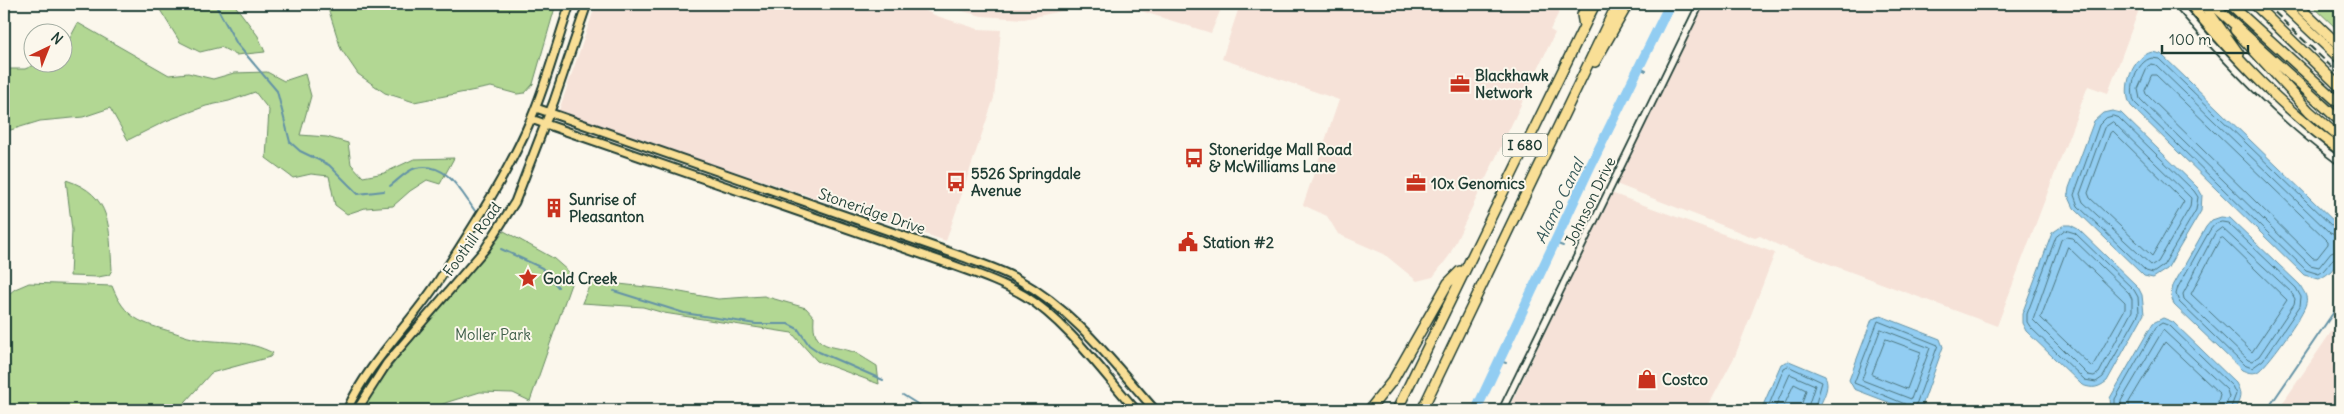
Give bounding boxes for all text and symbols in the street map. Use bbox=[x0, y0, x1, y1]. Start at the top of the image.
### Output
north arrow bbox=[22, 22, 72, 72]
scale bar bbox=[2162, 22, 2248, 54]
text: N bbox=[47, 29, 67, 48]
text: 100 m bbox=[2169, 30, 2211, 49]
place label: Blackhawk Network bbox=[1475, 66, 1549, 102]
office icon: Blackhawk Network bbox=[1449, 73, 1471, 95]
road number: I 680 bbox=[1502, 134, 1548, 156]
place label: Stoneridge Mall Road & McWilliams Lane bbox=[1209, 140, 1352, 176]
bus stop icon: Stoneridge Mall Road & McWilliams Lane bbox=[1183, 147, 1205, 169]
water label: Alamo Canal bbox=[1530, 153, 1589, 246]
street label: Johnson Drive bbox=[1560, 154, 1620, 248]
place label: 5526 Springdale Avenue bbox=[971, 164, 1081, 200]
bus stop icon: 5526 Springdale Avenue bbox=[945, 171, 967, 193]
office icon: 10x Genomics bbox=[1405, 172, 1427, 194]
place label: 10x Genomics bbox=[1431, 174, 1525, 193]
street label: Stoneridge Drive bbox=[816, 184, 928, 238]
place label: Sunrise of Pleasanton bbox=[569, 190, 644, 226]
building icon: Sunrise of Pleasanton bbox=[543, 197, 565, 219]
street label: Foothill Road bbox=[439, 198, 505, 280]
public building icon: Station #2 bbox=[1177, 231, 1199, 253]
place label: Station #2 bbox=[1203, 233, 1274, 252]
place icon: Gold Creek bbox=[517, 267, 539, 289]
place label: Gold Creek bbox=[543, 269, 618, 288]
park label: Moller Park bbox=[455, 325, 531, 344]
shop icon: Costco bbox=[1636, 368, 1658, 390]
place label: Costco bbox=[1662, 370, 1709, 389]

